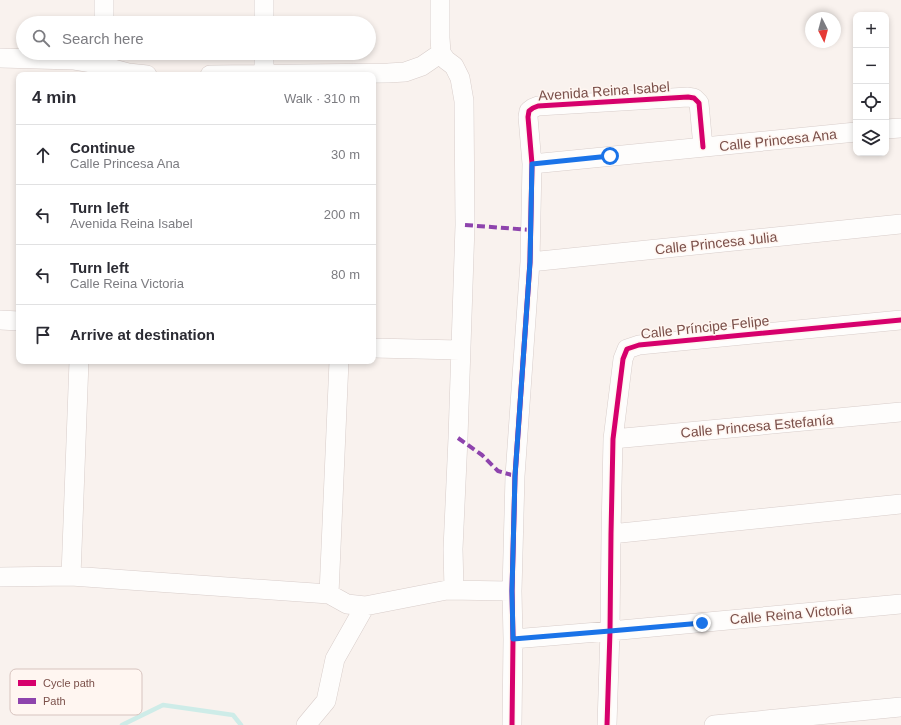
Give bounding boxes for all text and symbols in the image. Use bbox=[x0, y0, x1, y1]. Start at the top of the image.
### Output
north arrow bbox=[805, 12, 841, 48]
map controls bbox=[853, 12, 889, 156]
button: + bbox=[853, 12, 889, 48]
search box bbox=[16, 16, 376, 60]
icon: search bbox=[30, 27, 52, 49]
text: Search here bbox=[62, 30, 144, 47]
button: − bbox=[853, 48, 889, 84]
street label: Avenida Reina Isabel bbox=[538, 78, 670, 104]
button: locate bbox=[853, 84, 889, 120]
text: 4 min bbox=[32, 88, 76, 107]
text: Walk · 310 m bbox=[284, 91, 360, 106]
button: layers bbox=[853, 120, 889, 156]
street label: Calle Princesa Ana bbox=[718, 126, 838, 154]
text: Continue bbox=[70, 139, 135, 156]
icon: ahead bbox=[32, 144, 54, 166]
text: 30 m bbox=[331, 147, 360, 162]
route start bbox=[601, 147, 619, 165]
text: Calle Princesa Ana bbox=[70, 156, 180, 171]
text: Turn left bbox=[70, 199, 129, 216]
icon: left bbox=[32, 204, 54, 226]
text: 200 m bbox=[324, 207, 360, 222]
text: Avenida Reina Isabel bbox=[70, 216, 193, 231]
street label: Calle Princesa Julia bbox=[654, 229, 778, 257]
text: Turn left bbox=[70, 259, 129, 276]
icon: left bbox=[32, 264, 54, 286]
text: 80 m bbox=[331, 267, 360, 282]
text: Calle Reina Victoria bbox=[70, 276, 184, 291]
street label: Calle Príncipe Felipe bbox=[640, 312, 770, 342]
icon: arrive bbox=[32, 324, 54, 346]
text: Arrive at destination bbox=[70, 326, 215, 343]
street label: Calle Princesa Estefanía bbox=[680, 411, 834, 441]
street label: Calle Reina Victoria bbox=[729, 601, 853, 627]
route end bbox=[693, 614, 711, 632]
legend bbox=[10, 669, 142, 715]
text: Cycle path bbox=[43, 677, 95, 689]
text: Path bbox=[43, 695, 66, 707]

